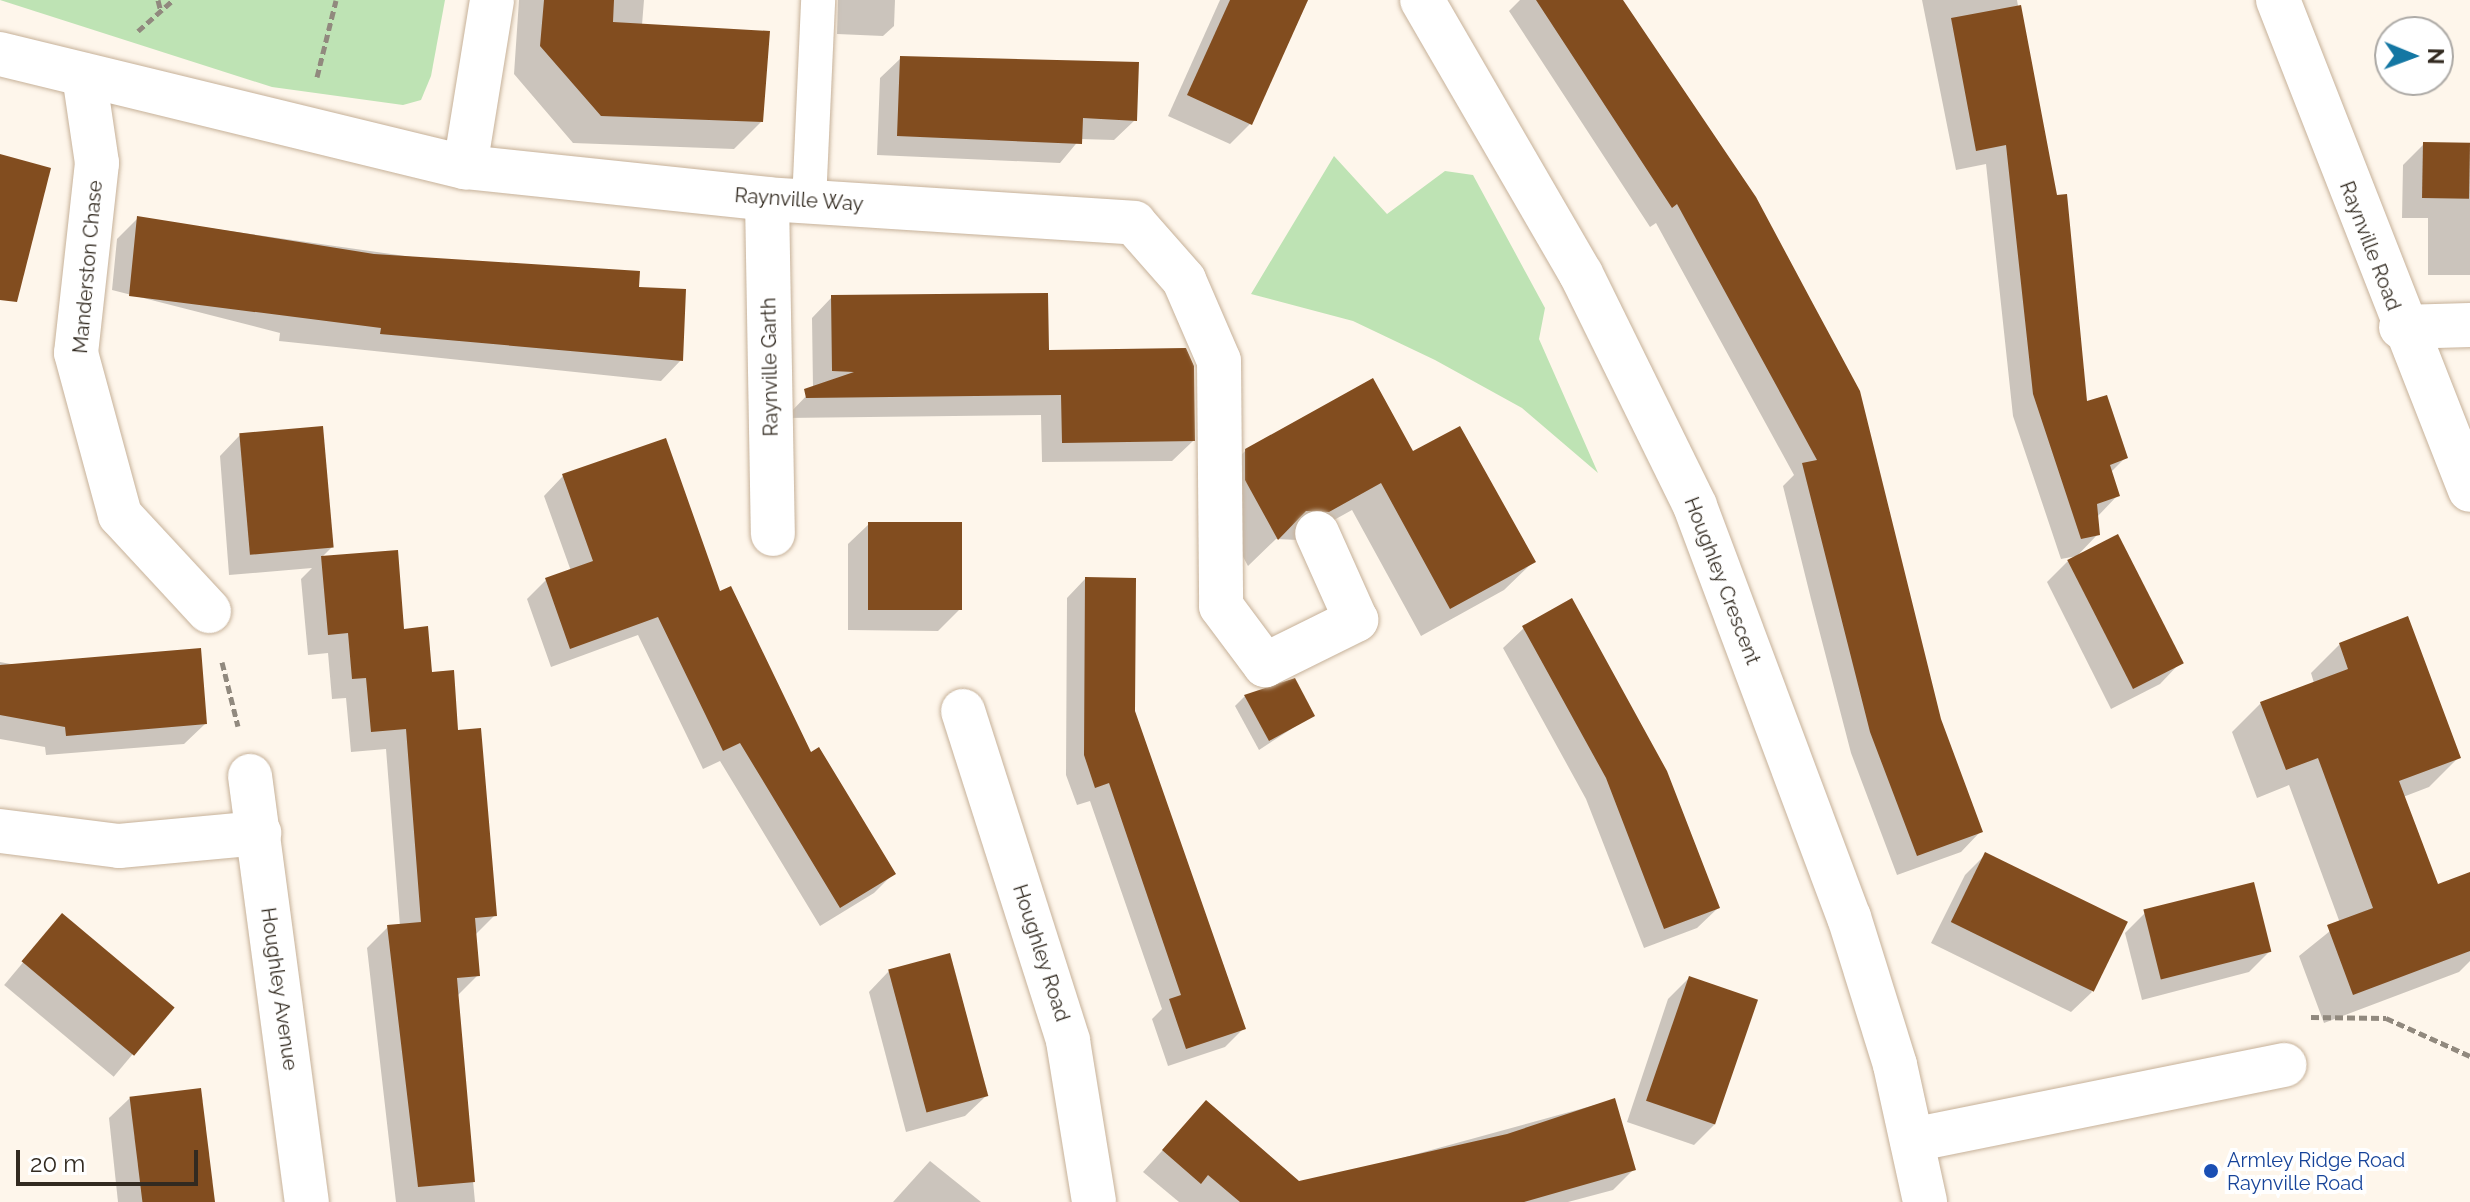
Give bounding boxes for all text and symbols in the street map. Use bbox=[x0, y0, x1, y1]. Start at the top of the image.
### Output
north arrow bbox=[2374, 16, 2454, 96]
text: N bbox=[2423, 48, 2449, 65]
street label: Raynville Road bbox=[2334, 178, 2406, 314]
street label: Manderston Chase bbox=[68, 179, 108, 355]
street label: Raynville Way bbox=[733, 184, 865, 216]
street label: Raynville Garth bbox=[757, 297, 783, 437]
street label: Houghley Crescent bbox=[1679, 494, 1765, 668]
street label: Houghley Road bbox=[1007, 881, 1075, 1025]
street label: Houghley Avenue bbox=[256, 905, 302, 1073]
scale bar bbox=[20, 1134, 202, 1184]
place label: Armley Ridge Road Raynville Road bbox=[2227, 1148, 2406, 1195]
text: 20 m bbox=[30, 1149, 85, 1178]
marker: Armley Ridge Road Raynville Road bbox=[2202, 1162, 2220, 1180]

